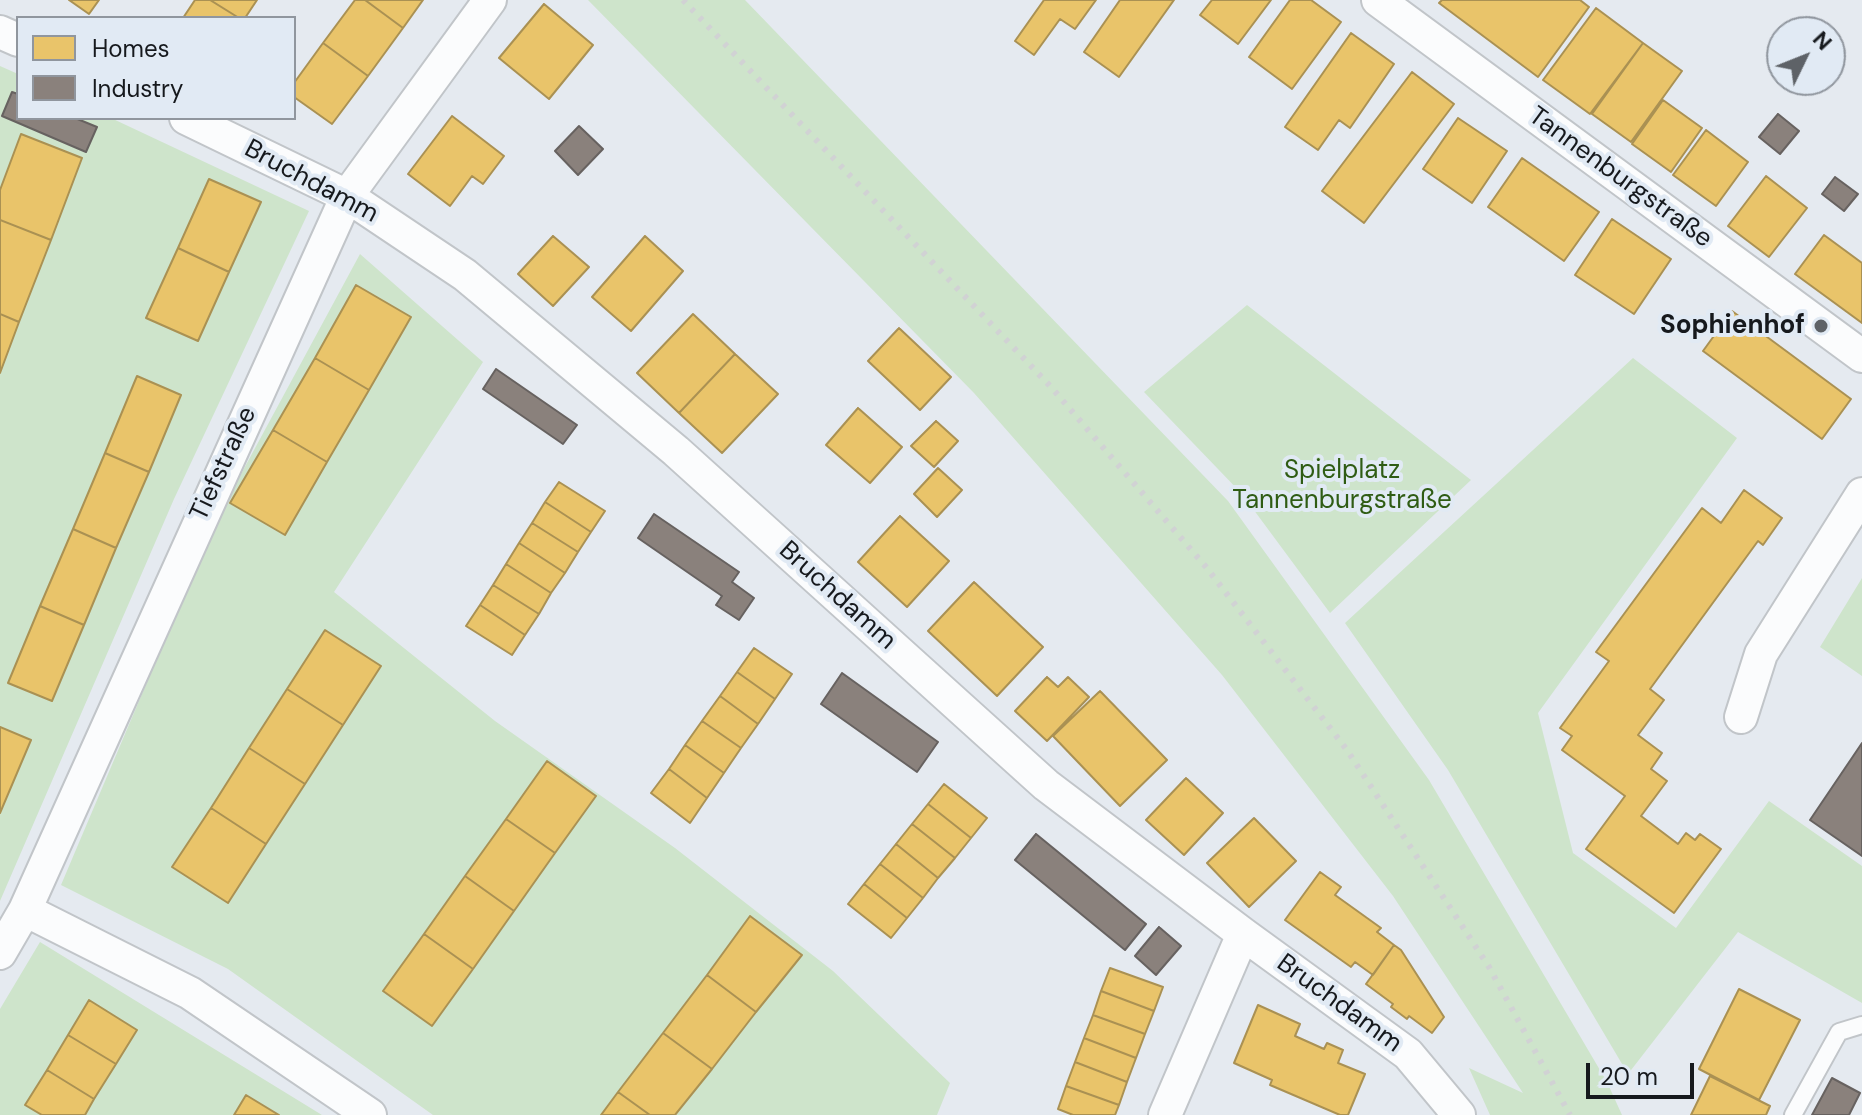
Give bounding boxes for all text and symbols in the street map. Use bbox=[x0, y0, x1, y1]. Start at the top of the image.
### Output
legend bbox=[16, 16, 296, 120]
north arrow bbox=[1766, 16, 1846, 96]
text: N bbox=[1806, 25, 1839, 56]
text: Homes bbox=[92, 33, 170, 64]
text: Industry bbox=[92, 73, 183, 104]
street label: Tannenburgstraße bbox=[1522, 101, 1718, 255]
street label: Bruchdamm bbox=[239, 134, 383, 230]
place label: Sophienhof bbox=[1660, 310, 1805, 342]
marker: Sophienhof bbox=[1812, 317, 1830, 335]
street label: Tiefstraße bbox=[184, 402, 264, 526]
park label: Spielplatz Tannenburgstraße bbox=[1232, 455, 1452, 516]
street label: Bruchdamm bbox=[772, 535, 902, 657]
street label: Bruchdamm bbox=[1270, 948, 1408, 1060]
scale bar bbox=[1590, 1047, 1698, 1097]
text: 20 m bbox=[1600, 1061, 1658, 1092]

